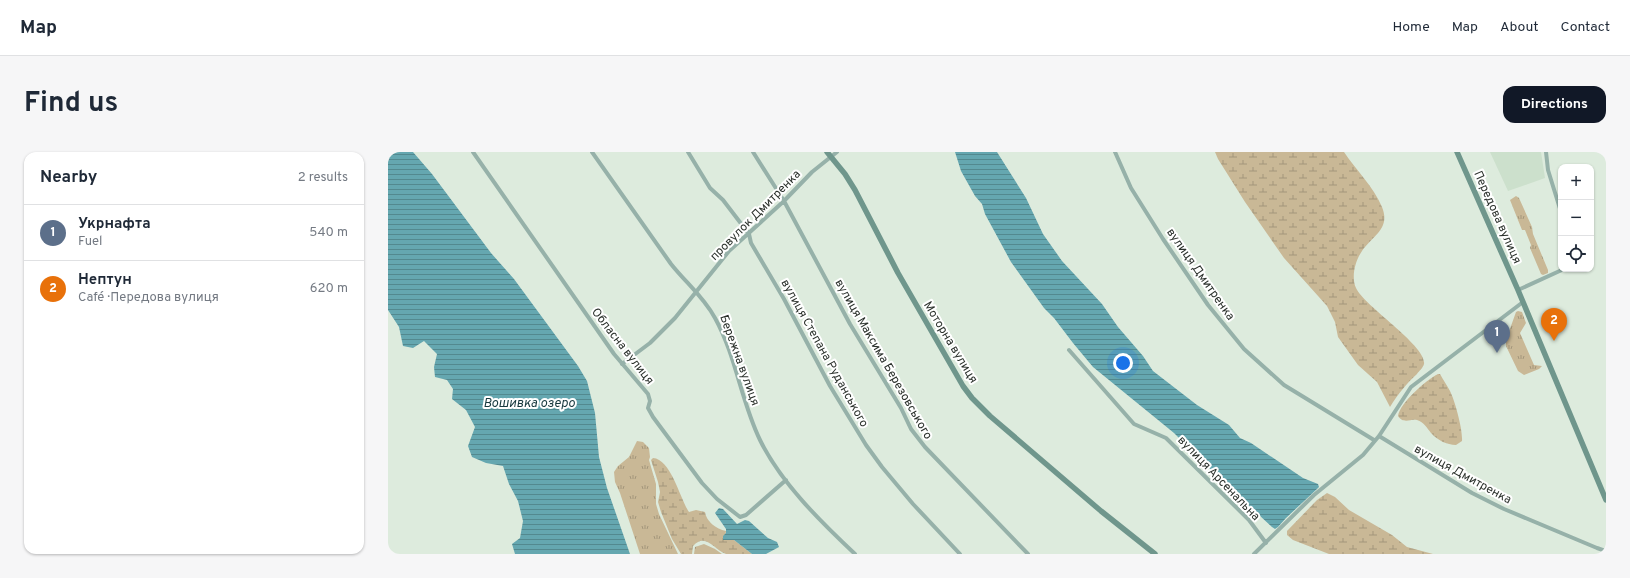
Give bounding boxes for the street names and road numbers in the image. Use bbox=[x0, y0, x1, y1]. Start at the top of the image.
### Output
street label: провулок Дмитренка bbox=[707, 167, 805, 265]
street label: Передова вулиця bbox=[1469, 168, 1525, 266]
street label: вулиця Дмитренка bbox=[1162, 225, 1238, 324]
street label: вулиця Степана Руданського bbox=[777, 277, 872, 431]
street label: вулиця Максима Березовського bbox=[831, 277, 936, 443]
street label: Моторна вулиця bbox=[919, 298, 981, 387]
street label: Обласна вулиця bbox=[587, 305, 657, 388]
street label: Бережна вулиця bbox=[715, 313, 763, 408]
street label: вулиця Арсенальна bbox=[1174, 433, 1263, 525]
street label: вулиця Дмитренка bbox=[1411, 441, 1514, 508]

